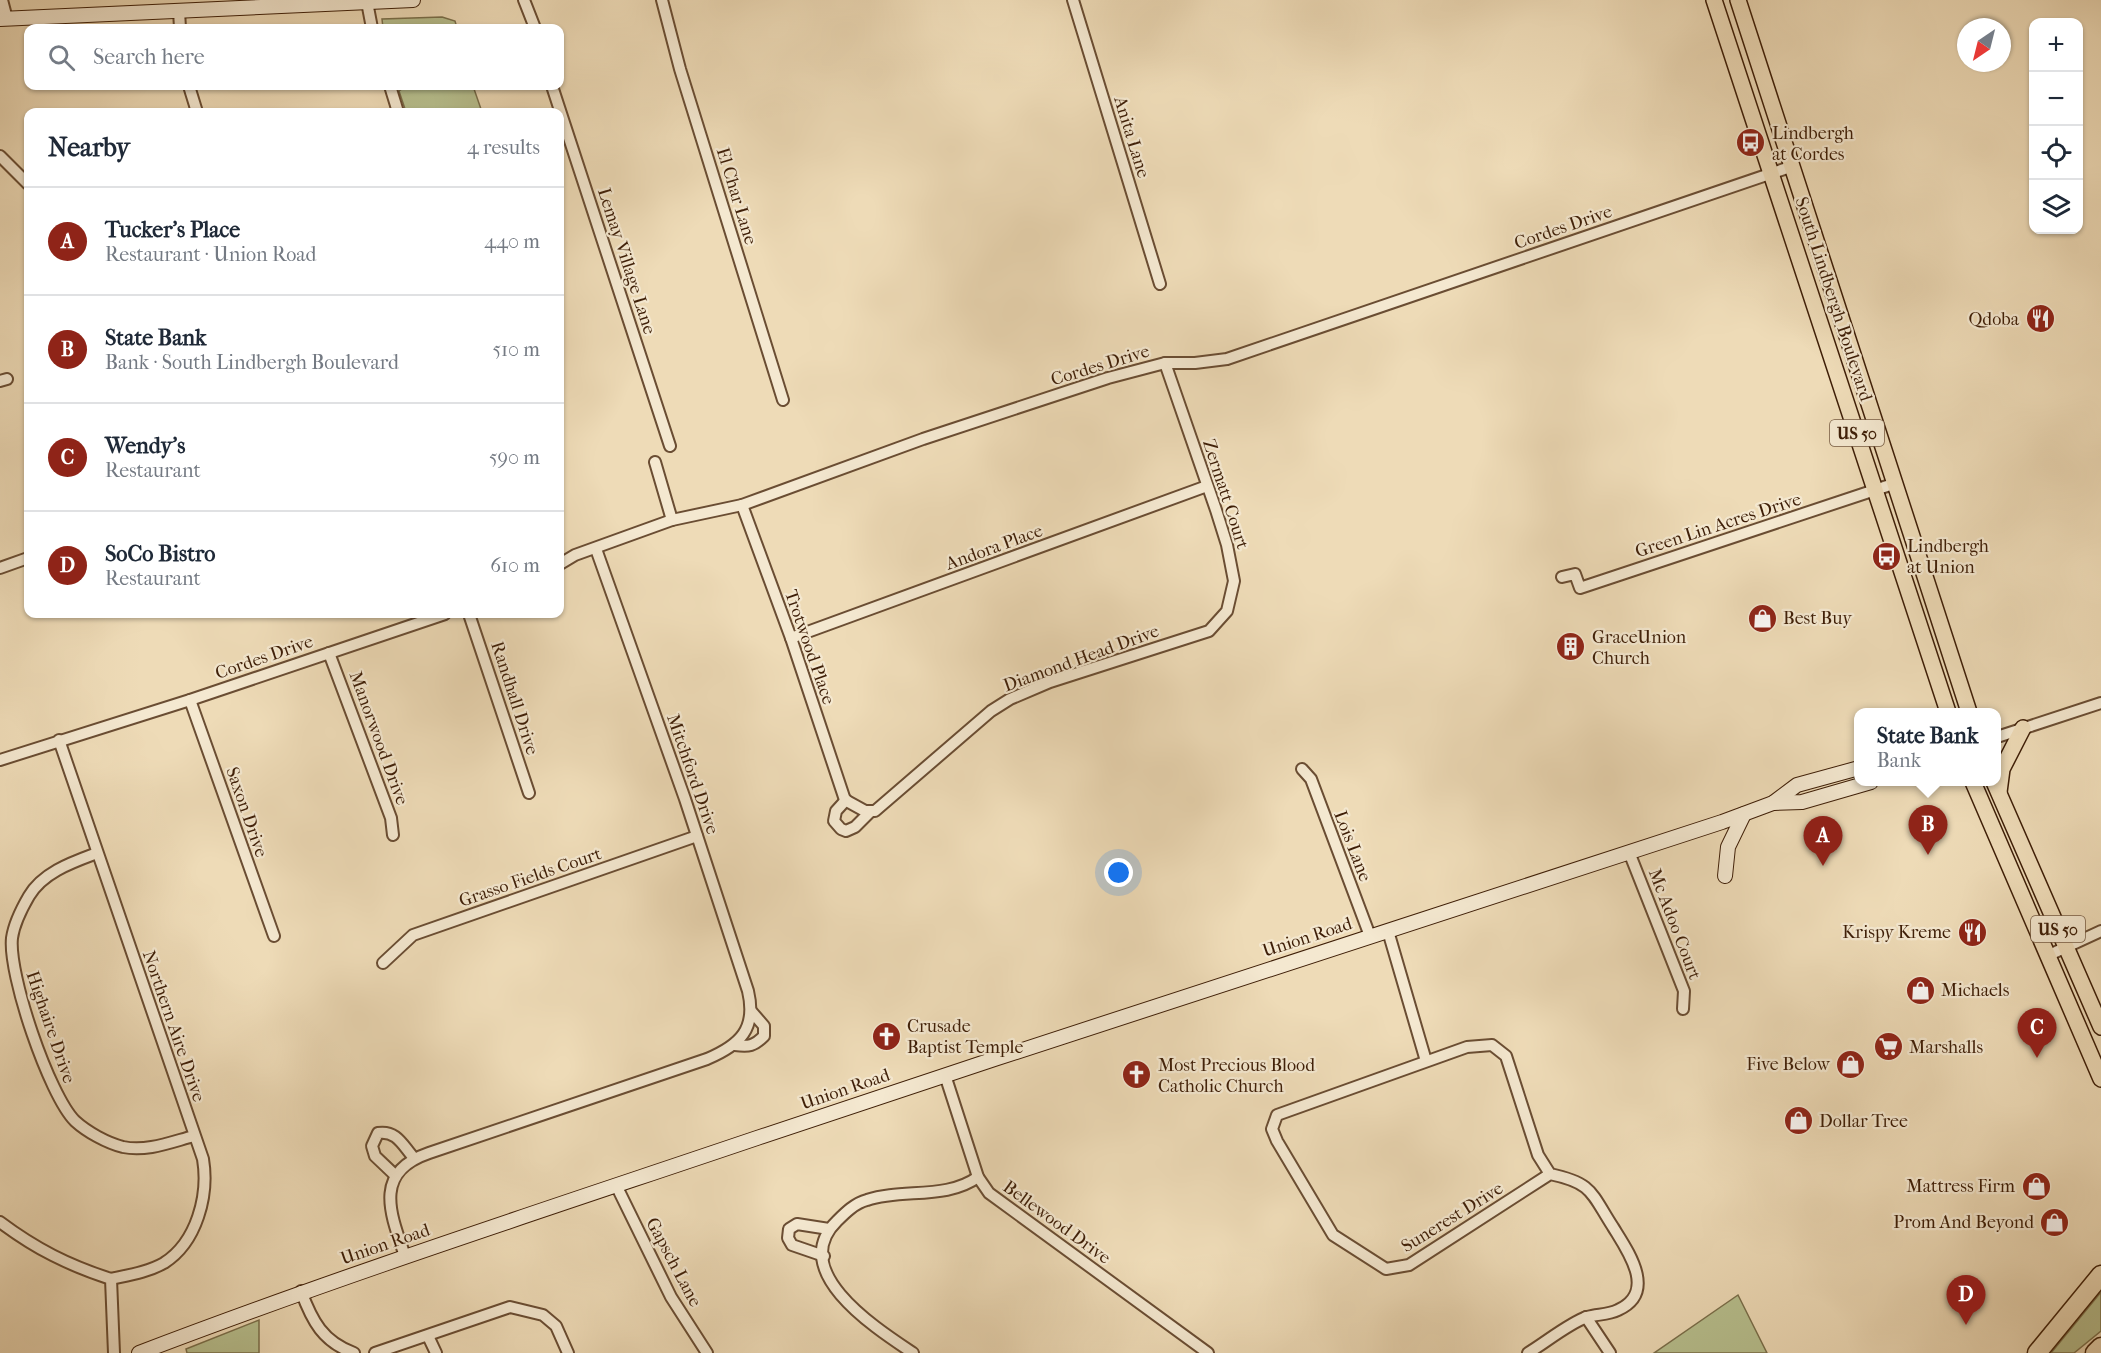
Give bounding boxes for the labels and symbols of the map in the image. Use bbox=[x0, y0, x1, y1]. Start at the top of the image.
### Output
north arrow bbox=[1957, 18, 2011, 72]
street label: Anita Lane bbox=[1109, 93, 1154, 181]
place label: Lindbergh at Cordes bbox=[1772, 123, 1854, 165]
bus stop icon: Lindbergh at Cordes bbox=[1735, 127, 1767, 159]
street label: El Char Lane bbox=[712, 145, 761, 247]
street label: Lemay Village Lane bbox=[593, 185, 660, 337]
street label: South Lindbergh Boulevard bbox=[1791, 194, 1877, 404]
street label: Cordes Drive bbox=[1512, 201, 1615, 254]
restaurant icon: Qdoba bbox=[2024, 303, 2056, 335]
place label: Qdoba bbox=[1968, 309, 2020, 330]
street label: Cordes Drive bbox=[1048, 341, 1152, 390]
road number: US 50 bbox=[1830, 420, 1884, 446]
street label: Zermatt Court bbox=[1198, 437, 1253, 552]
street label: Green Lin Acres Drive bbox=[1632, 489, 1804, 562]
street label: Andora Place bbox=[942, 520, 1046, 575]
place label: Lindbergh at Union bbox=[1907, 536, 1989, 578]
bus stop icon: Lindbergh at Union bbox=[1870, 540, 1902, 572]
street label: Trotwood Place bbox=[780, 587, 839, 707]
shop icon: Best Buy bbox=[1746, 602, 1778, 634]
place label: Best Buy bbox=[1783, 608, 1853, 629]
street label: Diamond Head Drive bbox=[1000, 620, 1162, 696]
place label: GraceUnion Church bbox=[1592, 627, 1687, 669]
street label: Cordes Drive bbox=[213, 631, 316, 684]
building icon: GraceUnion Church bbox=[1555, 631, 1587, 663]
street label: Randhall Drive bbox=[486, 639, 543, 758]
street label: Manorwood Drive bbox=[345, 668, 413, 808]
street label: Mitchford Drive bbox=[662, 711, 723, 837]
street label: Saxon Drive bbox=[221, 764, 272, 860]
pin: B bbox=[1908, 806, 1948, 855]
street label: Lois Lane bbox=[1329, 808, 1376, 885]
pin: A bbox=[1804, 816, 1842, 866]
street label: Grasso Fields Court bbox=[456, 843, 605, 912]
your location bbox=[1104, 858, 1133, 887]
street label: Mc Adoo Court bbox=[1644, 866, 1706, 983]
street label: Union Road bbox=[1260, 913, 1355, 962]
restaurant icon: Krispy Kreme bbox=[1956, 916, 1988, 948]
road number: US 50 bbox=[2031, 916, 2085, 942]
place label: Krispy Kreme bbox=[1842, 922, 1951, 943]
street label: Northern Aire Drive bbox=[138, 948, 209, 1105]
street label: Highaire Drive bbox=[22, 968, 80, 1086]
shop icon: Michaels bbox=[1904, 974, 1936, 1006]
place label: Michaels bbox=[1941, 980, 2010, 1001]
pin: C bbox=[2018, 1008, 2056, 1058]
place label: Crusade Baptist Temple bbox=[907, 1016, 1023, 1058]
church icon: Crusade Baptist Temple bbox=[870, 1020, 902, 1052]
supermarket icon: Marshalls bbox=[1872, 1031, 1904, 1063]
place label: Marshalls bbox=[1909, 1037, 1983, 1058]
shop icon: Five Below bbox=[1835, 1048, 1867, 1080]
place label: Five Below bbox=[1746, 1054, 1831, 1075]
place label: Most Precious Blood Catholic Church bbox=[1158, 1055, 1315, 1097]
church icon: Most Precious Blood Catholic Church bbox=[1121, 1059, 1153, 1091]
street label: Union Road bbox=[798, 1064, 893, 1115]
shop icon: Dollar Tree bbox=[1782, 1105, 1814, 1137]
place label: Dollar Tree bbox=[1819, 1111, 1908, 1132]
shop icon: Mattress Firm bbox=[2020, 1170, 2052, 1202]
street label: Bellewood Drive bbox=[999, 1176, 1115, 1269]
place label: Mattress Firm bbox=[1906, 1176, 2015, 1197]
street label: Sunerest Drive bbox=[1397, 1178, 1507, 1257]
shop icon: Prom And Beyond bbox=[2039, 1206, 2071, 1238]
place label: Prom And Beyond bbox=[1893, 1212, 2034, 1233]
street label: Gapsch Lane bbox=[641, 1214, 706, 1310]
street label: Union Road bbox=[338, 1219, 433, 1270]
pin: D bbox=[1946, 1276, 1986, 1325]

